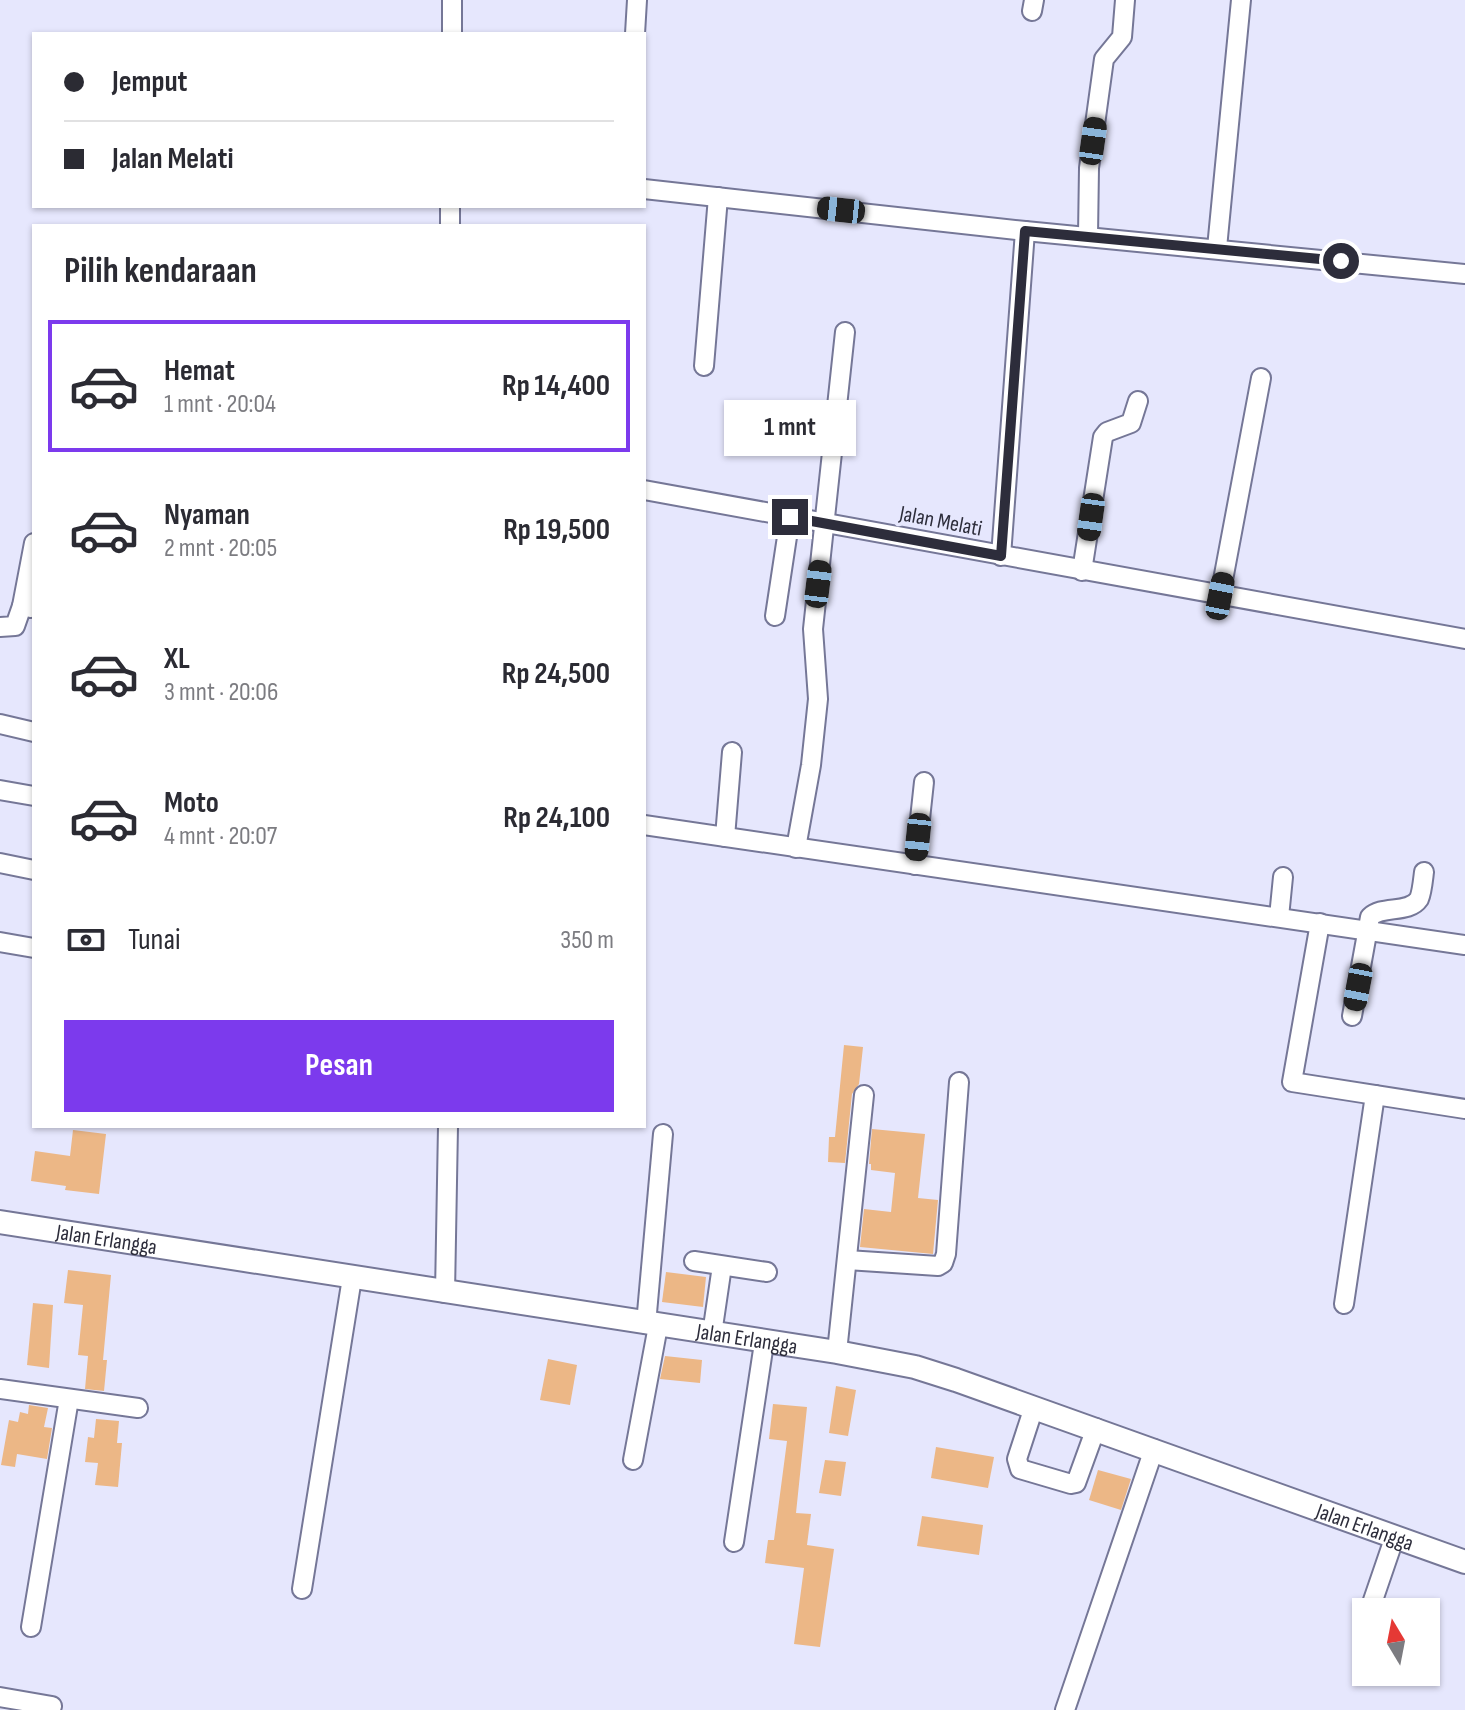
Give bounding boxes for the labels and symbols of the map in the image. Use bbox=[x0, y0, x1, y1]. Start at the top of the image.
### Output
car bbox=[1078, 116, 1108, 166]
car bbox=[816, 196, 866, 224]
route start bbox=[1323, 243, 1359, 279]
callout: 1 mnt bbox=[724, 401, 856, 457]
car bbox=[1076, 492, 1106, 542]
route end bbox=[772, 499, 808, 535]
street label: Jalan Melati bbox=[896, 500, 984, 543]
car bbox=[803, 559, 833, 609]
car bbox=[1204, 570, 1236, 622]
car bbox=[904, 812, 932, 862]
car bbox=[1342, 961, 1374, 1013]
street label: Jalan Erlangga bbox=[53, 1219, 159, 1261]
street label: Jalan Erlangga bbox=[694, 1318, 799, 1361]
street label: Jalan Erlangga bbox=[1311, 1498, 1417, 1558]
north arrow bbox=[1352, 1598, 1440, 1686]

